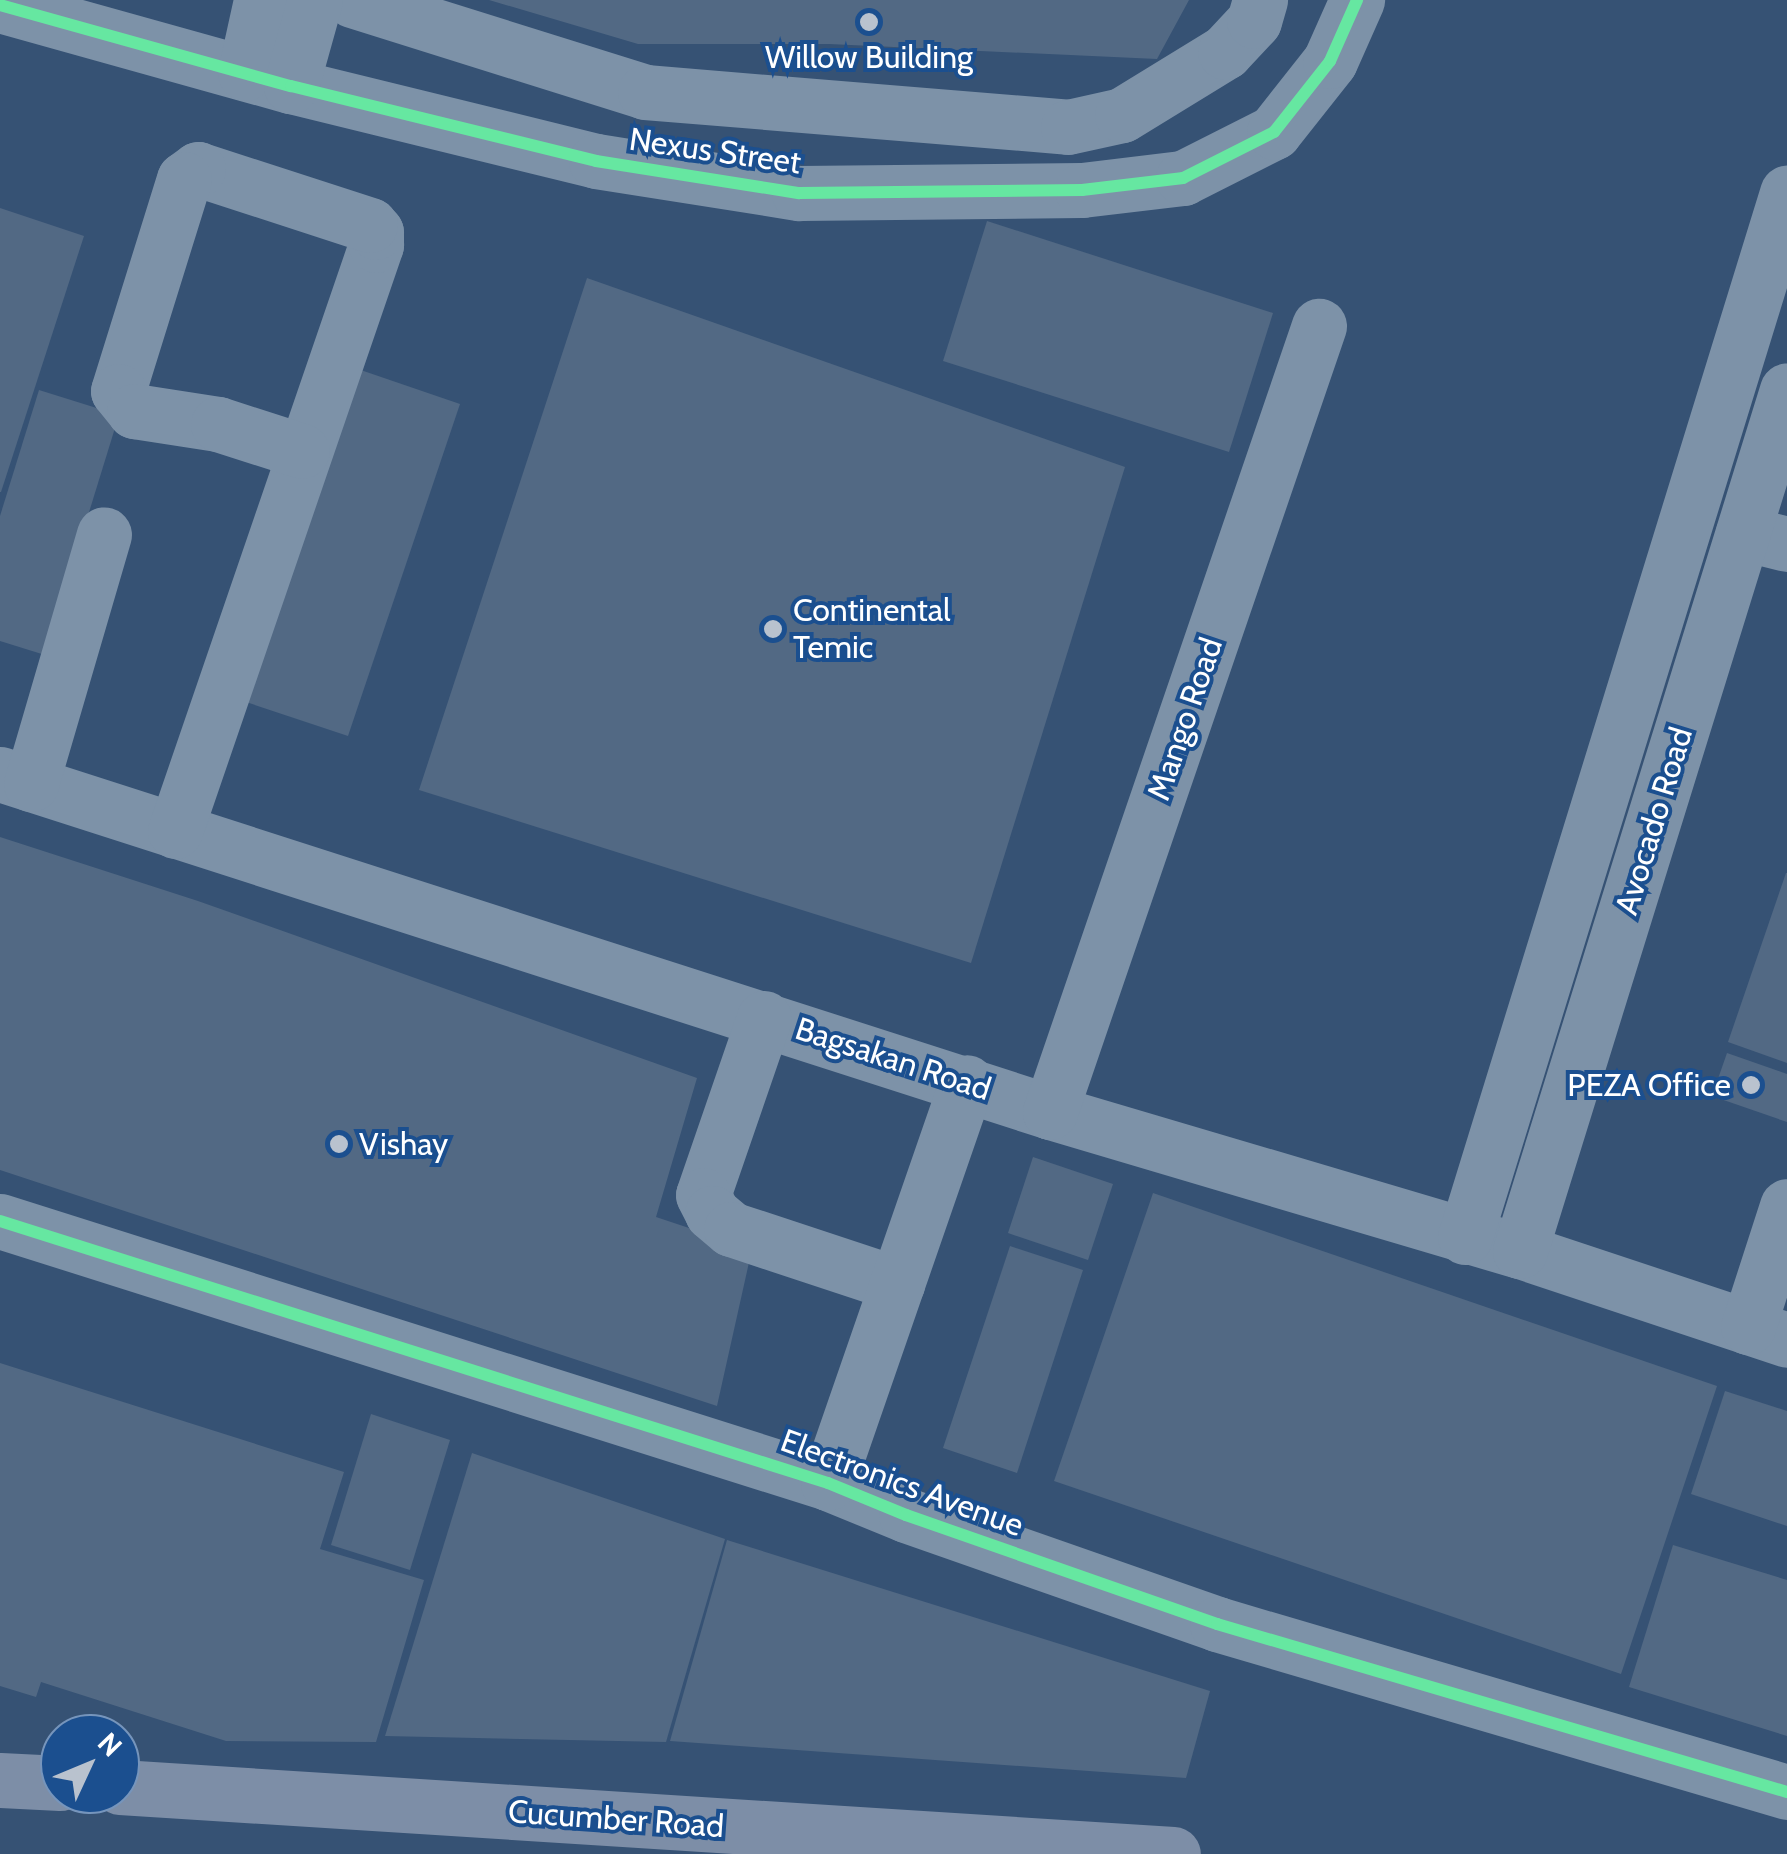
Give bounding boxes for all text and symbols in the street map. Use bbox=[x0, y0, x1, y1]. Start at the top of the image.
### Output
marker: Willow Building bbox=[858, 11, 880, 33]
place label: Willow Building bbox=[765, 38, 973, 76]
street label: Nexus Street bbox=[627, 120, 803, 182]
place label: Continental Temic bbox=[793, 592, 951, 667]
marker: Continental Temic bbox=[762, 618, 784, 640]
street label: Mango Road bbox=[1139, 633, 1231, 805]
street label: Avocado Road bbox=[1607, 723, 1701, 919]
street label: Bagsakan Road bbox=[791, 1009, 995, 1109]
place label: PEZA Office bbox=[1567, 1066, 1731, 1104]
marker: PEZA Office bbox=[1740, 1074, 1762, 1096]
place label: Vishay bbox=[359, 1125, 448, 1163]
marker: Vishay bbox=[328, 1133, 350, 1155]
street label: Electronics Avenue bbox=[776, 1421, 1028, 1545]
north arrow bbox=[40, 1714, 140, 1814]
text: N bbox=[91, 1726, 129, 1763]
street label: Cucumber Road bbox=[507, 1792, 725, 1846]

